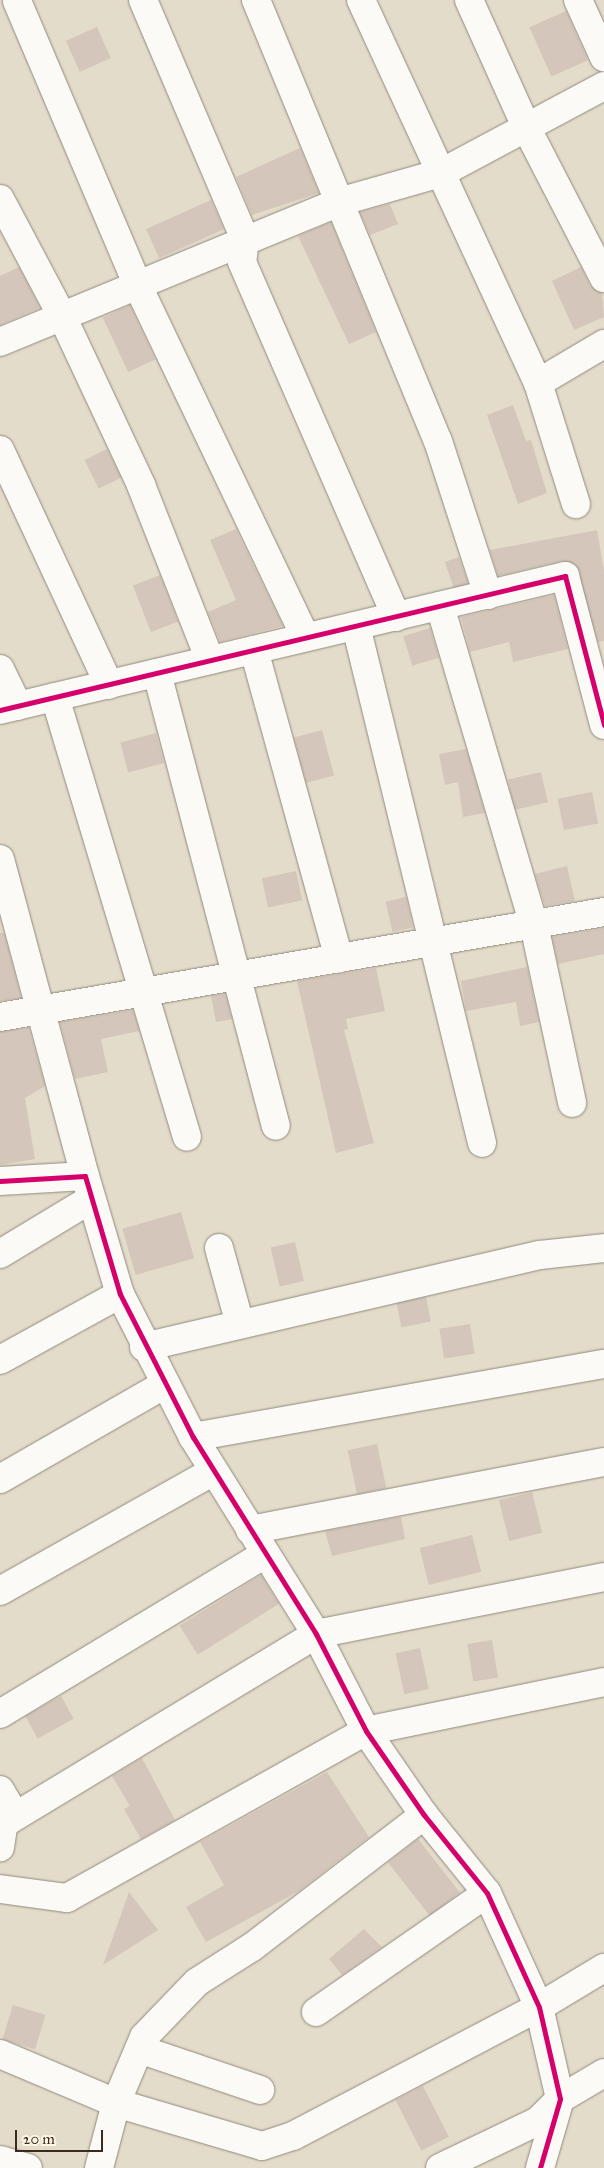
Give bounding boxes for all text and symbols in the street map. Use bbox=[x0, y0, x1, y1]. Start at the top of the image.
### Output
scale bar bbox=[18, 2120, 105, 2152]
text: 20 m bbox=[23, 2130, 55, 2148]

